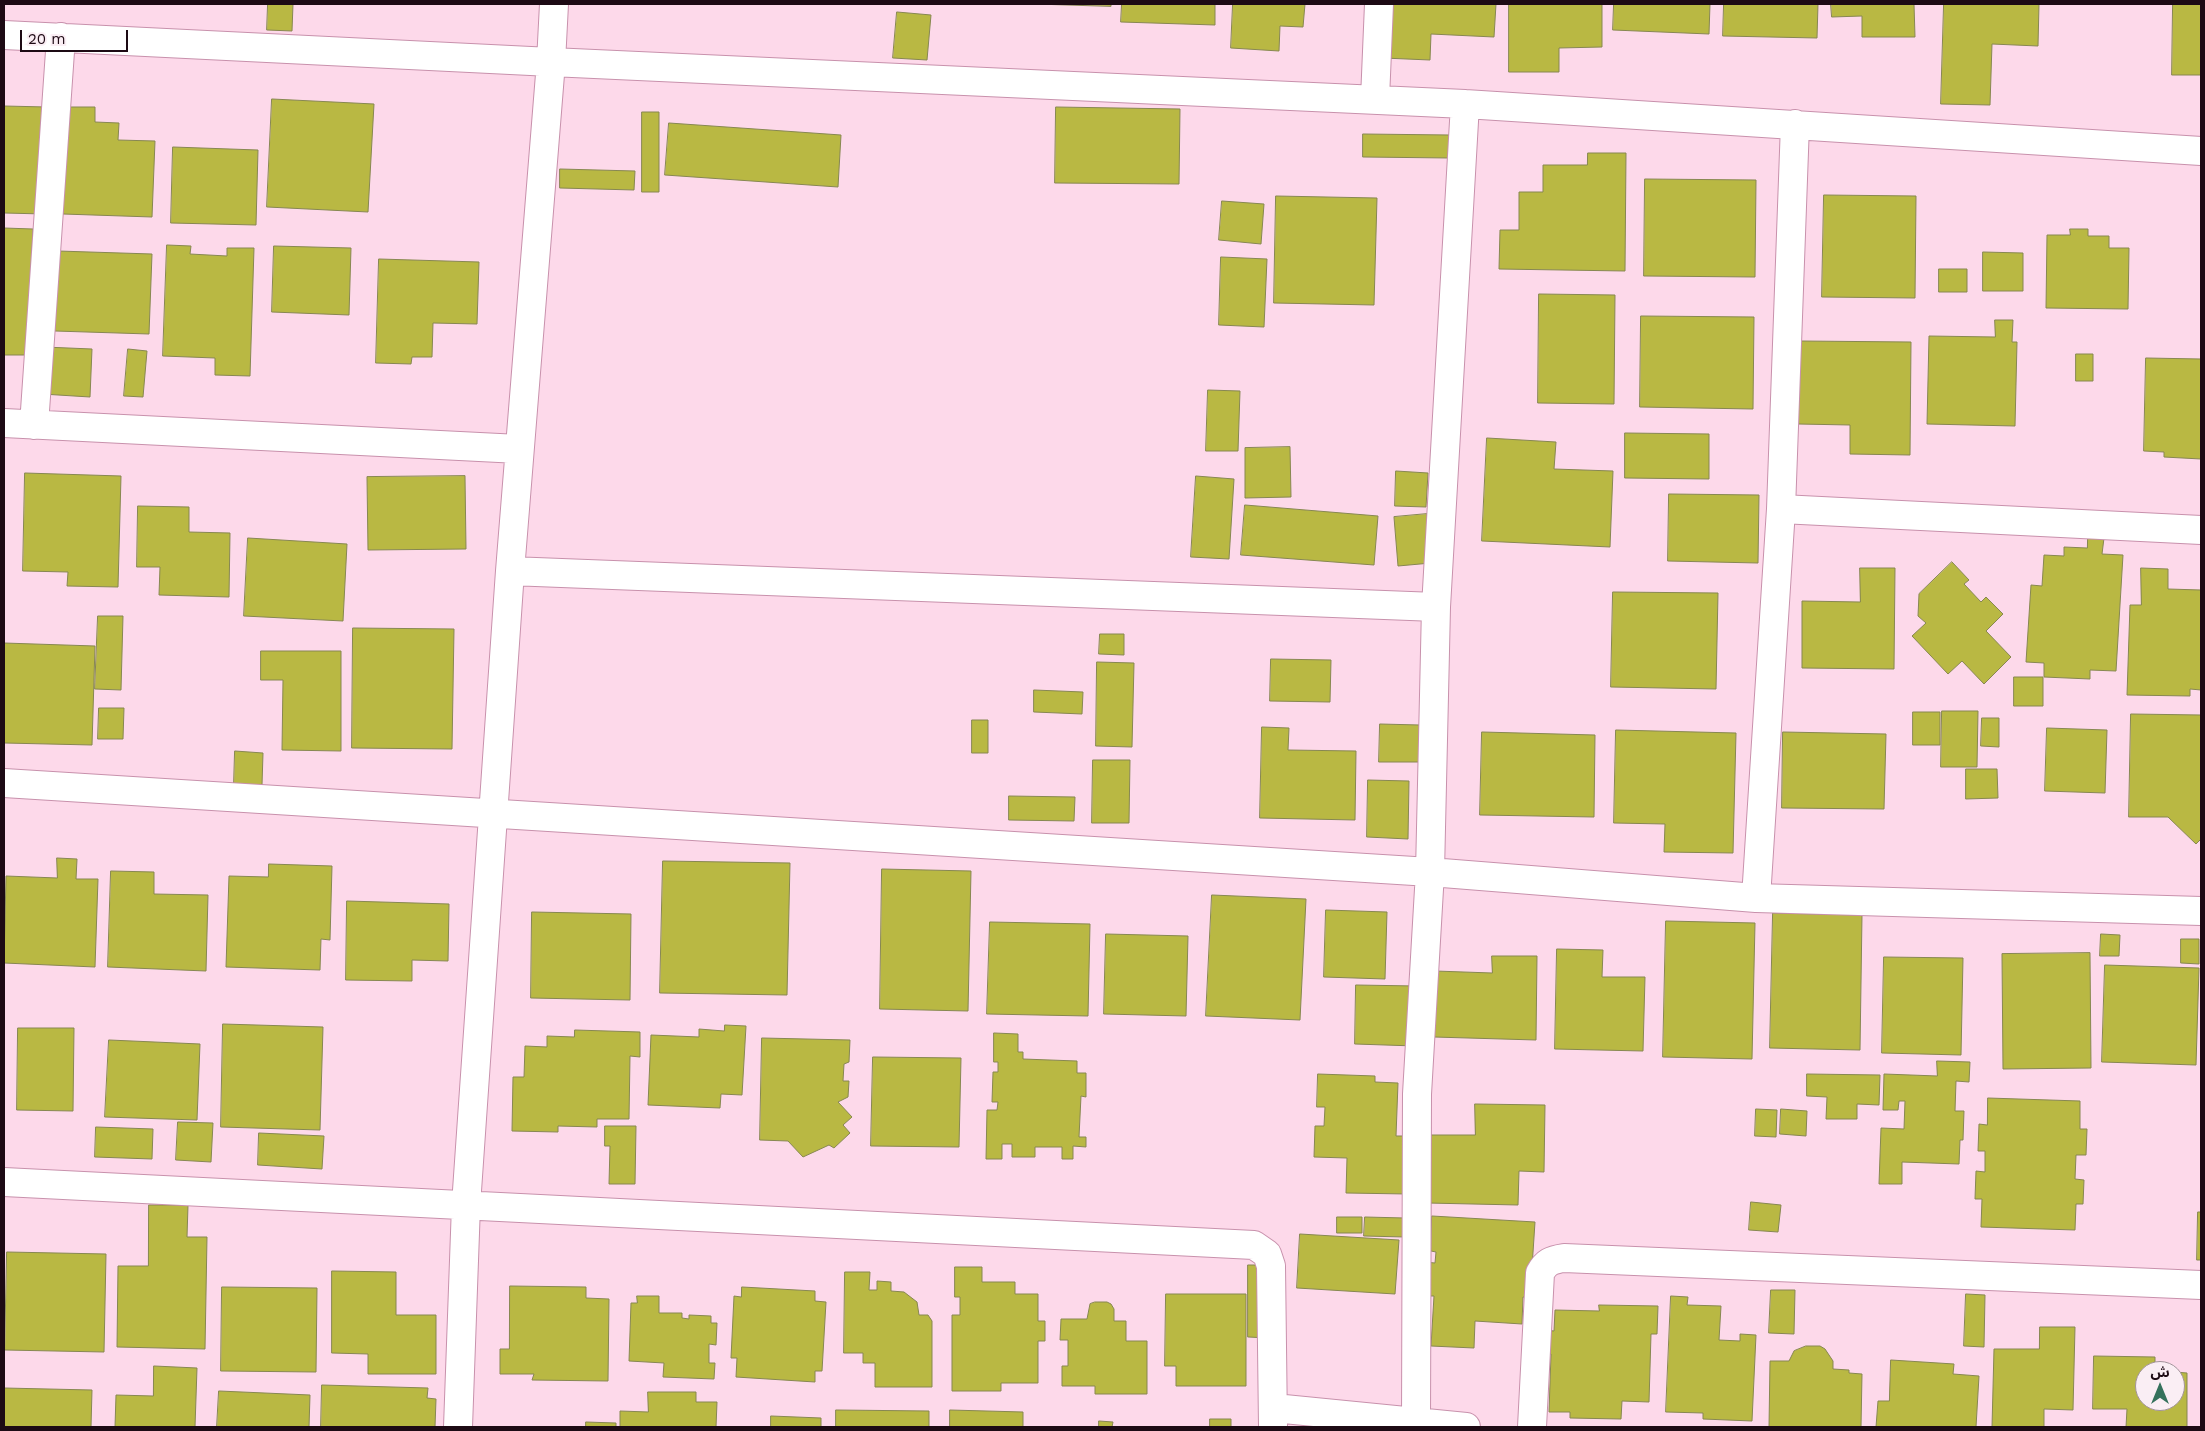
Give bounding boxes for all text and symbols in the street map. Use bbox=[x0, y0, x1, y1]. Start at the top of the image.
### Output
scale bar bbox=[22, 20, 130, 52]
text: 20 m bbox=[28, 30, 66, 48]
north arrow bbox=[2135, 1361, 2185, 1411]
text: ش bbox=[2150, 1364, 2170, 1380]

